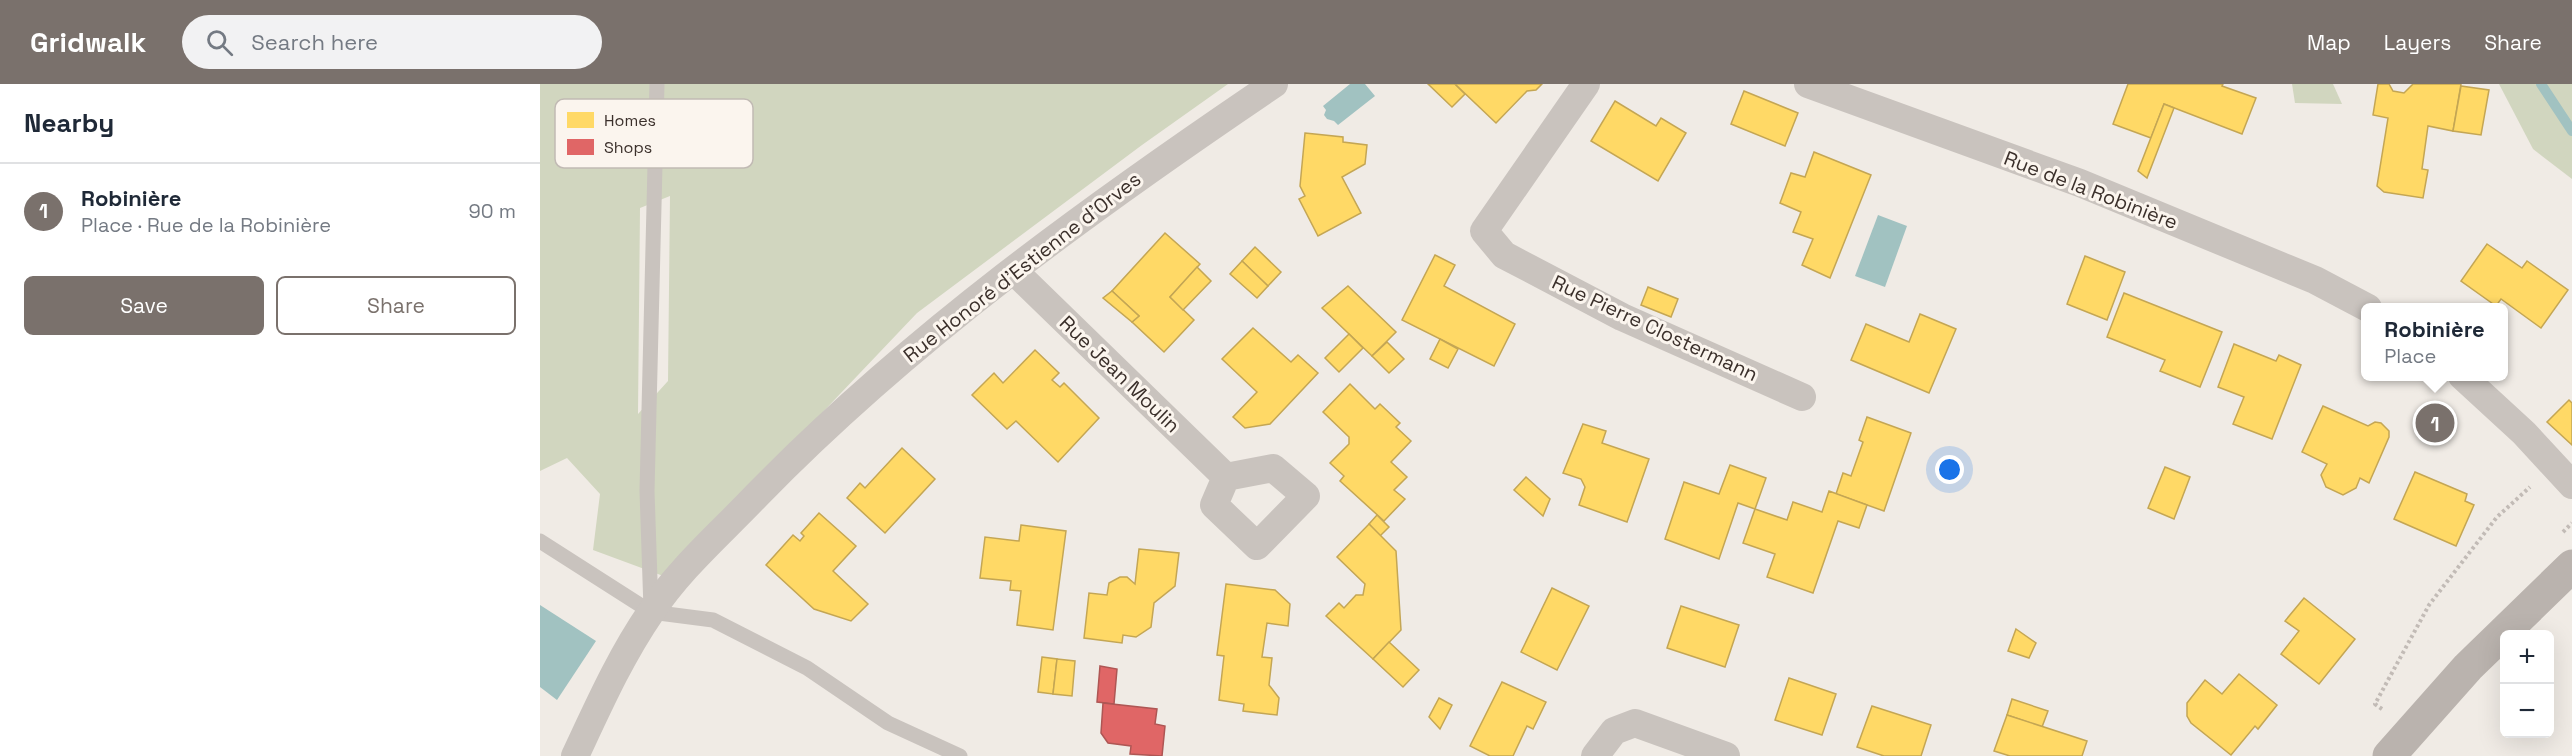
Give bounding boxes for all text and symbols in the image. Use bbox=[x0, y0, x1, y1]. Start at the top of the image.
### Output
search box bbox=[182, 15, 602, 69]
text: Gridwalk bbox=[30, 24, 146, 60]
icon: search bbox=[203, 26, 236, 59]
text: Search here bbox=[251, 28, 378, 56]
text: Map bbox=[2307, 29, 2351, 56]
text: Layers bbox=[2384, 29, 2451, 56]
text: Share bbox=[2484, 29, 2542, 56]
legend bbox=[555, 99, 753, 168]
text: Nearby bbox=[24, 106, 114, 140]
text: Homes bbox=[604, 110, 656, 131]
text: Shops bbox=[604, 137, 652, 158]
street label: Rue de la Robinière bbox=[2000, 145, 2182, 235]
street label: Rue Honoré d'Estienne d'Orves bbox=[898, 166, 1146, 368]
text: Robinière bbox=[81, 184, 181, 212]
text: 1 bbox=[39, 198, 48, 224]
text: 90 m bbox=[469, 198, 516, 224]
text: Place · Rue de la Robinière bbox=[81, 212, 331, 238]
street label: Rue Pierre Clostermann bbox=[1548, 269, 1762, 387]
button: Save bbox=[24, 276, 264, 335]
button: Share bbox=[276, 276, 516, 335]
popup bbox=[2361, 303, 2508, 381]
street label: Rue Jean Moulin bbox=[1054, 310, 1186, 438]
text: Robinière bbox=[2384, 315, 2485, 343]
text: Place bbox=[2384, 343, 2436, 369]
pin: 1 bbox=[2416, 400, 2454, 446]
your location bbox=[1935, 455, 1964, 484]
map controls bbox=[2500, 630, 2554, 738]
button: + bbox=[2500, 630, 2554, 684]
button: − bbox=[2500, 684, 2554, 738]

